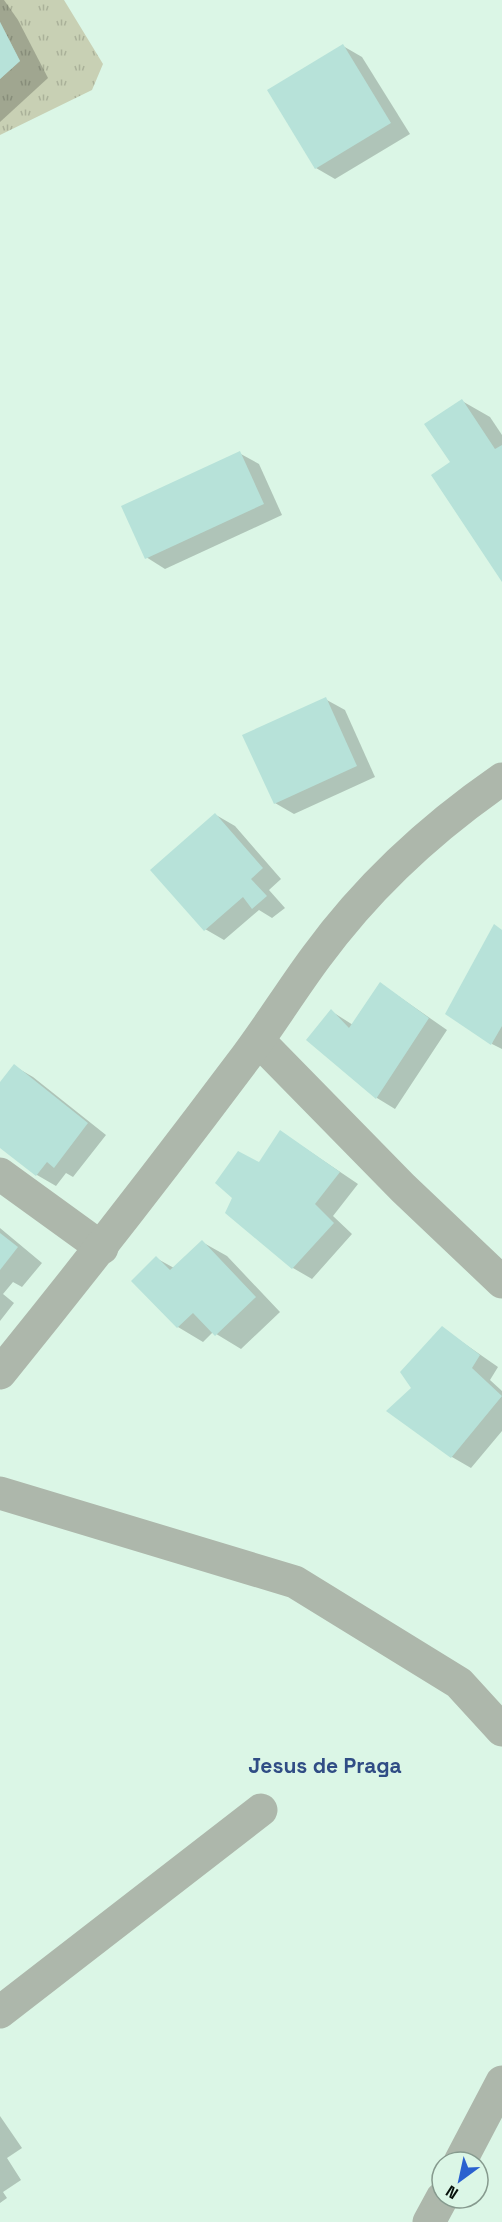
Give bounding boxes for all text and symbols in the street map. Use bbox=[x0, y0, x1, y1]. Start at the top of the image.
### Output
district label: Jesus de Praga bbox=[248, 1752, 402, 1779]
north arrow bbox=[430, 2150, 490, 2210]
text: N bbox=[442, 2180, 462, 2204]

